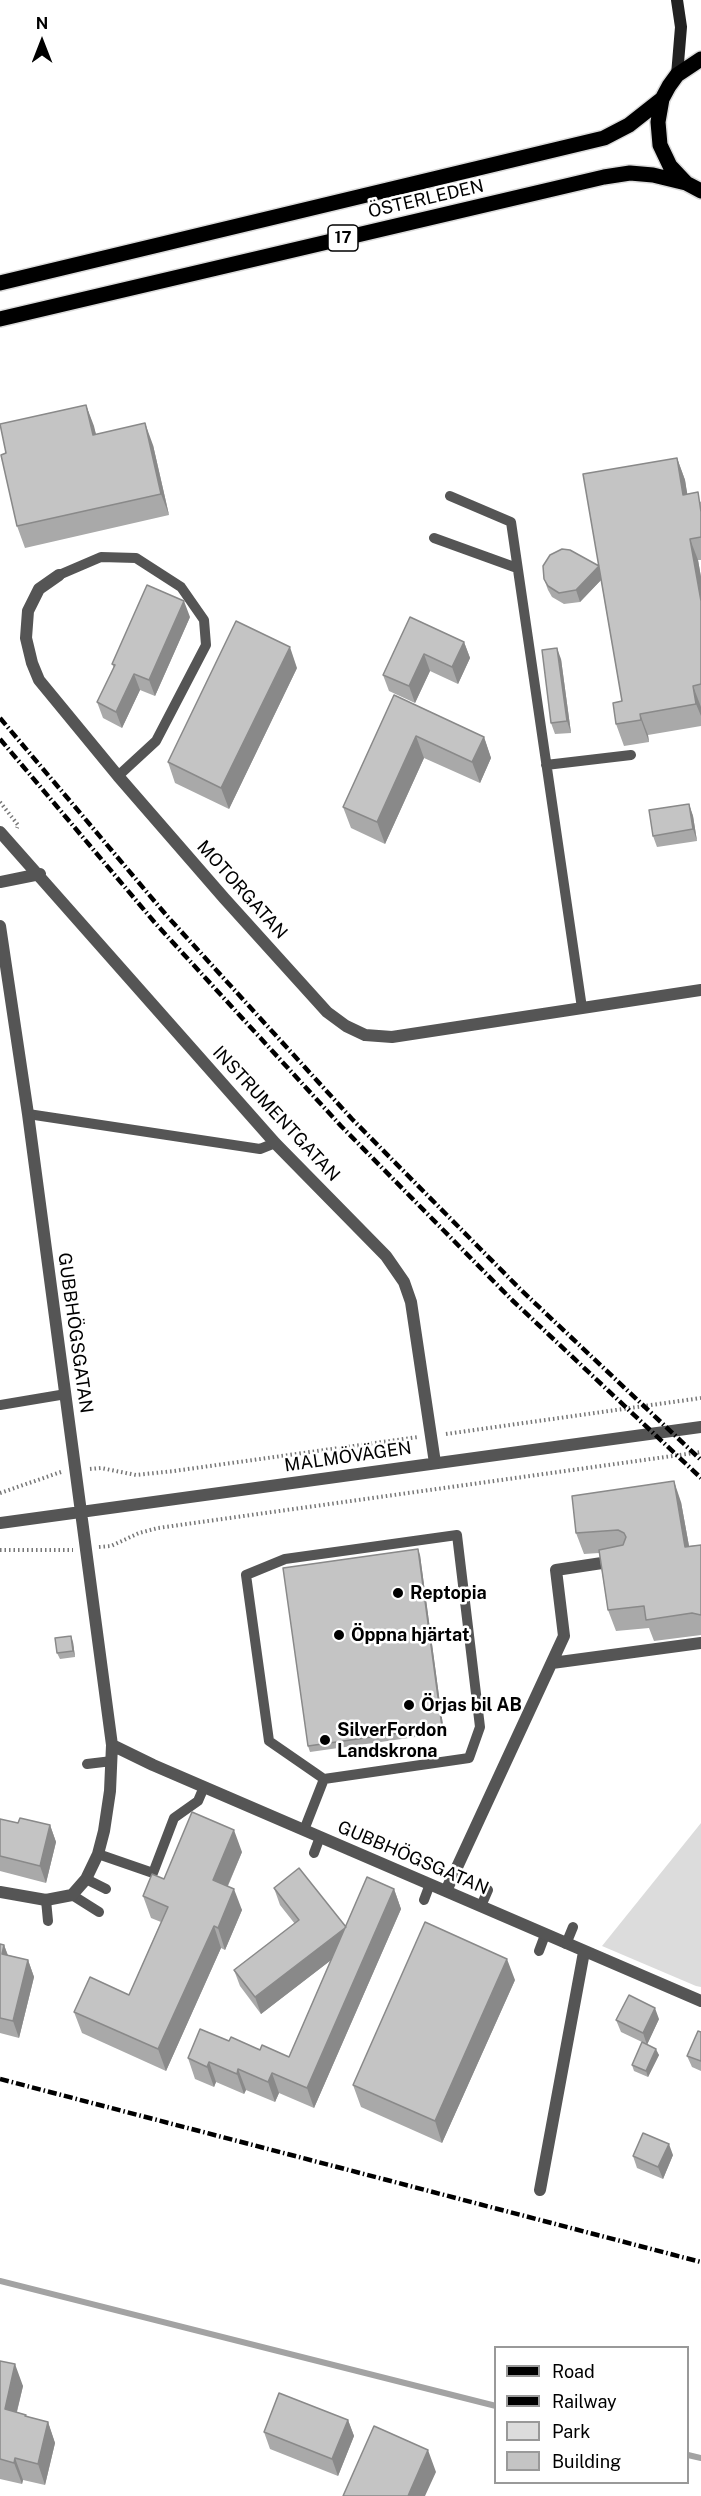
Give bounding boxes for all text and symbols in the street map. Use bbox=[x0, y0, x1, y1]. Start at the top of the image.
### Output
north arrow bbox=[12, 12, 72, 72]
text: N bbox=[36, 14, 48, 33]
street label: ÖSTERLEDEN bbox=[366, 175, 486, 223]
road number: 17 bbox=[328, 225, 358, 251]
street label: MOTORGATAN bbox=[192, 836, 292, 944]
street label: INSTRUMENTGATAN bbox=[208, 1042, 344, 1186]
street label: GUBBHÖGSGATAN bbox=[53, 1251, 97, 1415]
street label: MALMÖVÄGEN bbox=[283, 1437, 413, 1477]
place label: Reptopia bbox=[410, 1582, 487, 1604]
marker: Reptopia bbox=[391, 1586, 405, 1600]
place label: Öppna hjärtat bbox=[351, 1624, 469, 1646]
marker: Öppna hjärtat bbox=[332, 1628, 346, 1642]
place label: Örjas bil AB bbox=[421, 1694, 522, 1716]
marker: Örjas bil AB bbox=[402, 1698, 416, 1712]
place label: SilverFordon Landskrona bbox=[337, 1719, 447, 1762]
marker: SilverFordon Landskrona bbox=[318, 1733, 332, 1747]
street label: GUBBHÖGSGATAN bbox=[334, 1816, 492, 1900]
legend bbox=[494, 2346, 689, 2484]
text: Road bbox=[552, 2361, 595, 2382]
text: Railway bbox=[552, 2391, 617, 2412]
text: Park bbox=[552, 2421, 590, 2442]
text: Building bbox=[552, 2451, 621, 2472]

